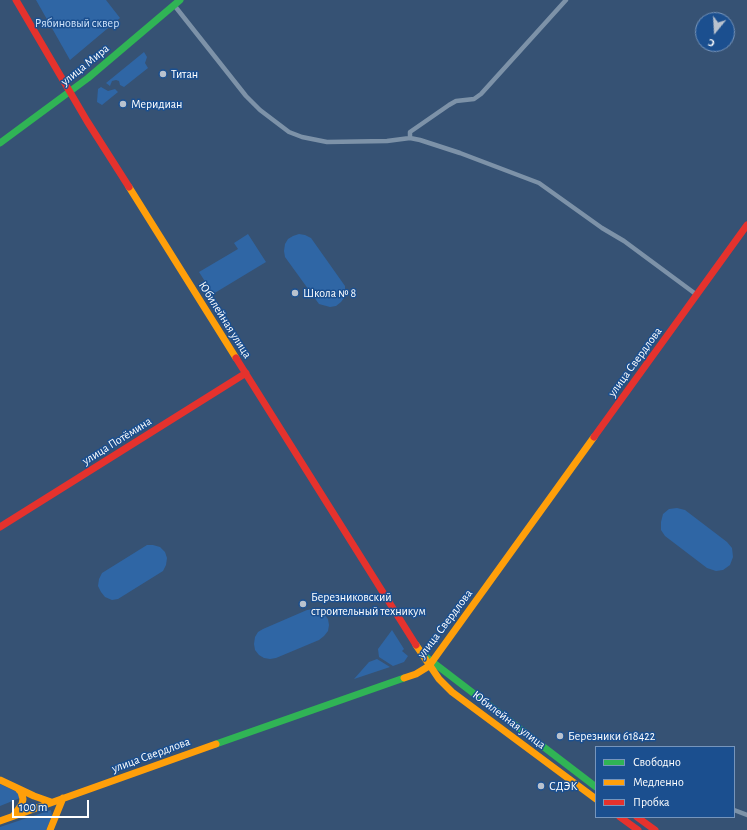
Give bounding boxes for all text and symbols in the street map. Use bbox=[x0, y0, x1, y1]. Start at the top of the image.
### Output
north arrow bbox=[695, 12, 735, 52]
park label: Рябиновый сквер bbox=[35, 16, 119, 30]
text: С bbox=[707, 37, 716, 49]
street label: улица Мира bbox=[58, 41, 112, 89]
place label: Титан bbox=[171, 67, 198, 81]
marker: Титан bbox=[158, 69, 168, 79]
place label: Меридиан bbox=[131, 97, 183, 111]
marker: Меридиан bbox=[118, 99, 128, 109]
street label: Юбилейная улица bbox=[196, 279, 254, 361]
place label: Школа № 8 bbox=[303, 286, 356, 300]
marker: Школа № 8 bbox=[290, 288, 300, 298]
street label: улица Свердлова bbox=[605, 324, 665, 400]
street label: улица Потёмина bbox=[80, 414, 154, 468]
street label: улица Свердлова bbox=[414, 587, 476, 661]
place label: Березниковский строительный техникум bbox=[311, 590, 426, 618]
marker: Березниковский строительный техникум bbox=[298, 599, 308, 609]
street label: Юбилейная улица bbox=[469, 688, 549, 752]
place label: Березники 618422 bbox=[568, 729, 655, 743]
marker: Березники 618422 bbox=[555, 731, 565, 741]
street label: улица Свердлова bbox=[110, 734, 192, 776]
legend bbox=[595, 746, 735, 818]
text: Свободно bbox=[633, 756, 681, 768]
text: Медленно bbox=[633, 776, 684, 788]
place label: СДЭК bbox=[549, 779, 577, 793]
marker: СДЭК bbox=[536, 781, 546, 791]
scale bar bbox=[14, 792, 91, 818]
text: Пробка bbox=[633, 796, 670, 808]
text: 100 m bbox=[19, 801, 47, 813]

